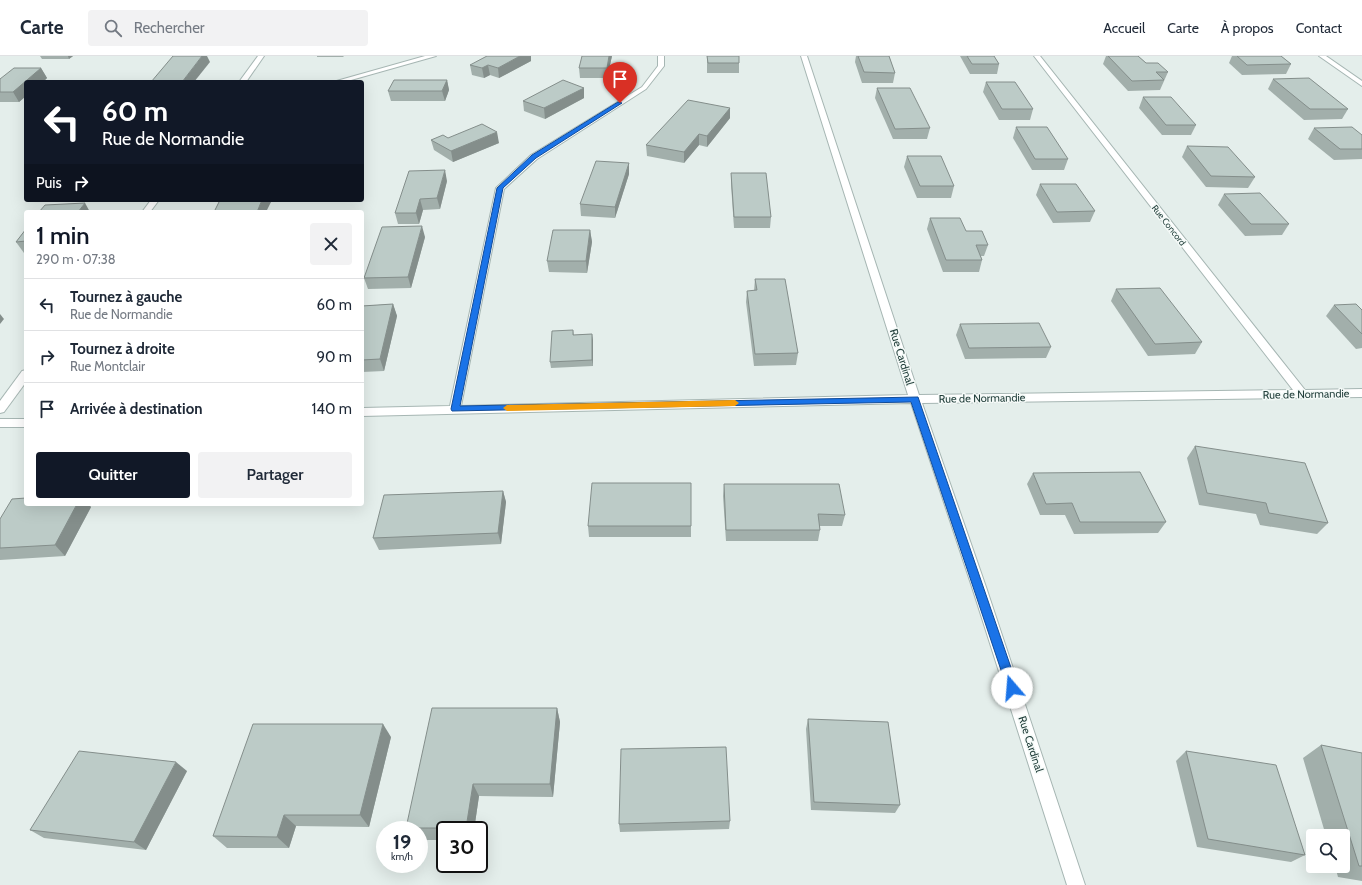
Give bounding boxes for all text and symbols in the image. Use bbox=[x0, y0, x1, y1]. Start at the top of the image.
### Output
search box bbox=[88, 10, 368, 46]
text: Carte bbox=[20, 16, 64, 39]
icon: search bbox=[102, 17, 124, 39]
text: Rechercher bbox=[134, 19, 205, 37]
text: Accueil bbox=[1103, 19, 1145, 37]
text: Carte bbox=[1167, 19, 1199, 37]
text: À propos bbox=[1221, 19, 1274, 37]
text: Contact bbox=[1296, 19, 1342, 37]
pin bbox=[603, 62, 637, 103]
icon: arrive bbox=[609, 68, 631, 90]
text: 60 m bbox=[102, 94, 168, 128]
icon: left bbox=[36, 96, 88, 148]
text: Rue de Normandie bbox=[102, 128, 244, 150]
icon: right bbox=[70, 172, 92, 194]
text: Puis bbox=[36, 174, 62, 192]
street label: Rue Concord bbox=[1150, 202, 1188, 248]
text: 1 min bbox=[36, 221, 90, 250]
button: close bbox=[310, 223, 352, 265]
text: 290 m · 07:38 bbox=[36, 251, 116, 267]
text: Tournez à gauche bbox=[70, 288, 182, 306]
icon: left bbox=[36, 294, 58, 316]
text: 60 m bbox=[316, 296, 352, 314]
text: Rue de Normandie bbox=[70, 306, 173, 322]
street label: Rue Cardinal bbox=[887, 327, 917, 387]
text: Tournez à droite bbox=[70, 340, 175, 358]
icon: right bbox=[36, 346, 58, 368]
text: 90 m bbox=[316, 348, 352, 366]
text: Rue Montclair bbox=[70, 358, 145, 374]
street label: Rue de Normandie bbox=[1262, 386, 1350, 402]
street label: Rue de Normandie bbox=[938, 390, 1026, 406]
icon: arrive bbox=[36, 398, 58, 420]
text: Arrivée à destination bbox=[70, 400, 202, 418]
text: 140 m bbox=[311, 400, 352, 418]
button: Quitter bbox=[36, 452, 190, 498]
button: Partager bbox=[198, 452, 352, 498]
position arrow bbox=[991, 667, 1033, 709]
street label: Rue Cardinal bbox=[1015, 714, 1047, 774]
speed limit sign: 30 bbox=[436, 821, 488, 873]
map controls bbox=[1306, 829, 1350, 873]
button: search bbox=[1306, 829, 1350, 873]
text: 19 bbox=[393, 830, 411, 854]
text: km/h bbox=[391, 850, 413, 863]

